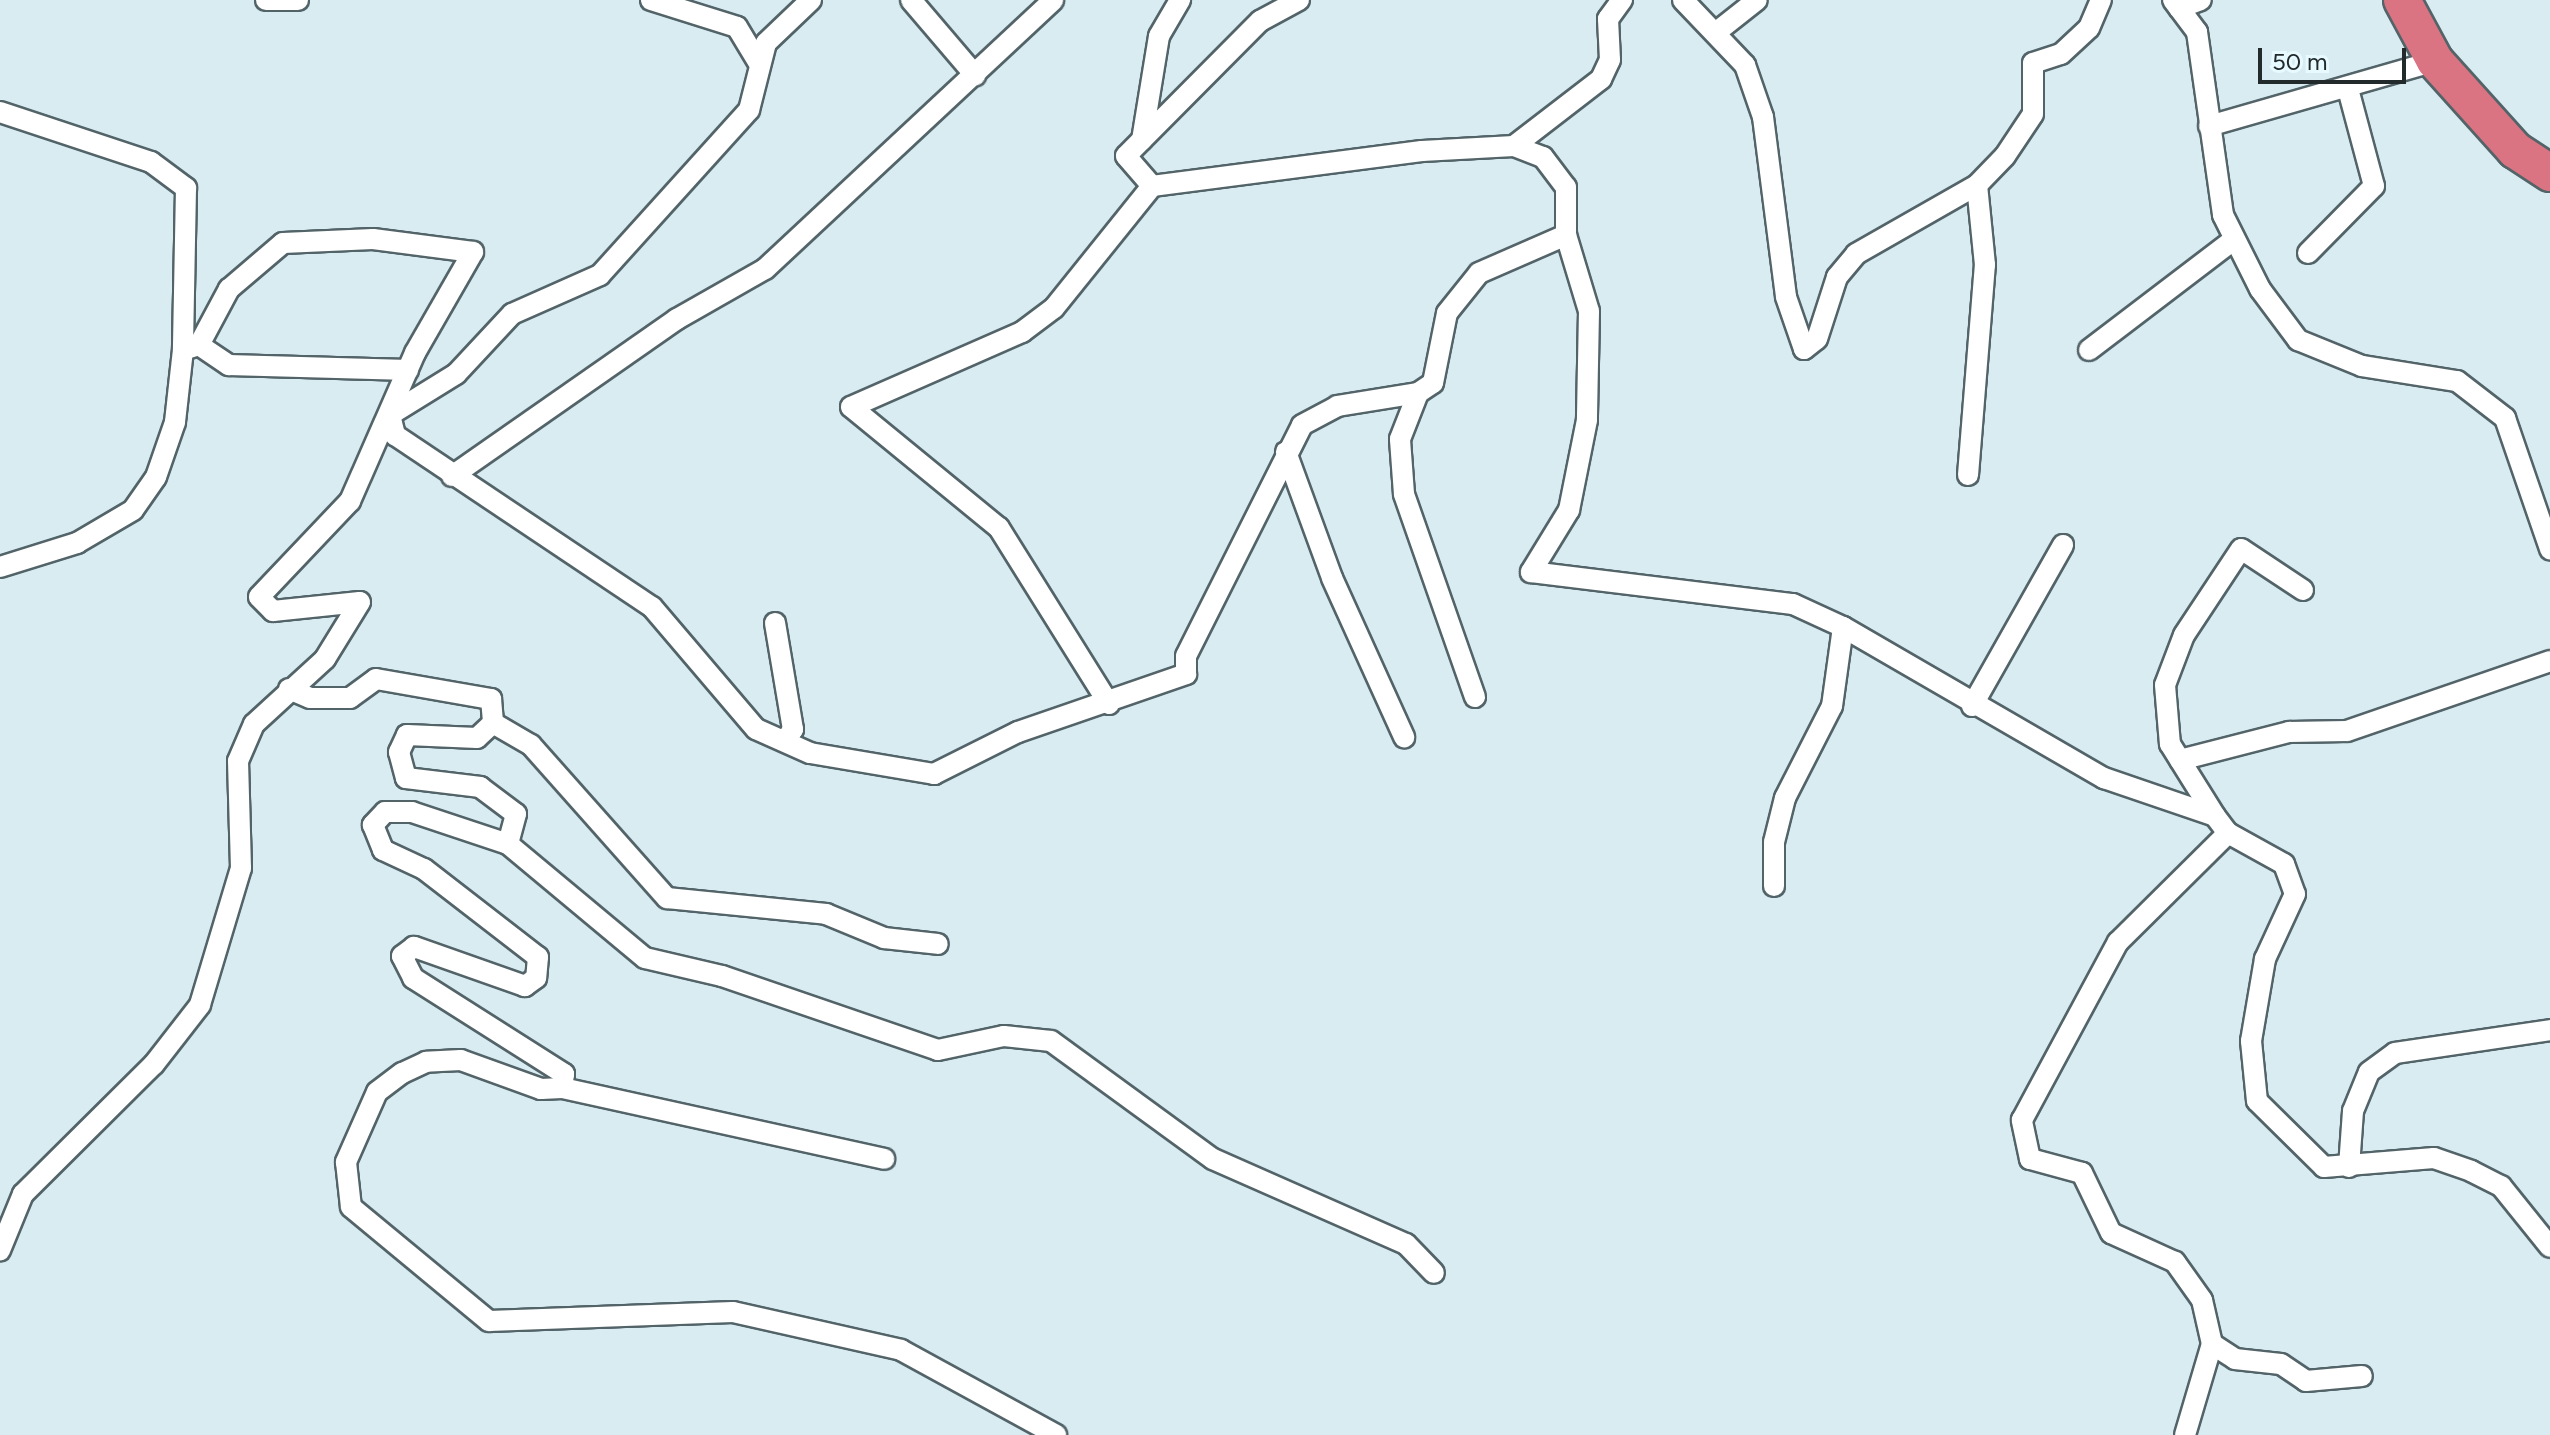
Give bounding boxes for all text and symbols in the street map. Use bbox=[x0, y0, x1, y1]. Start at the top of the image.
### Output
scale bar bbox=[2262, 32, 2410, 82]
text: 50 m bbox=[2272, 47, 2328, 76]

